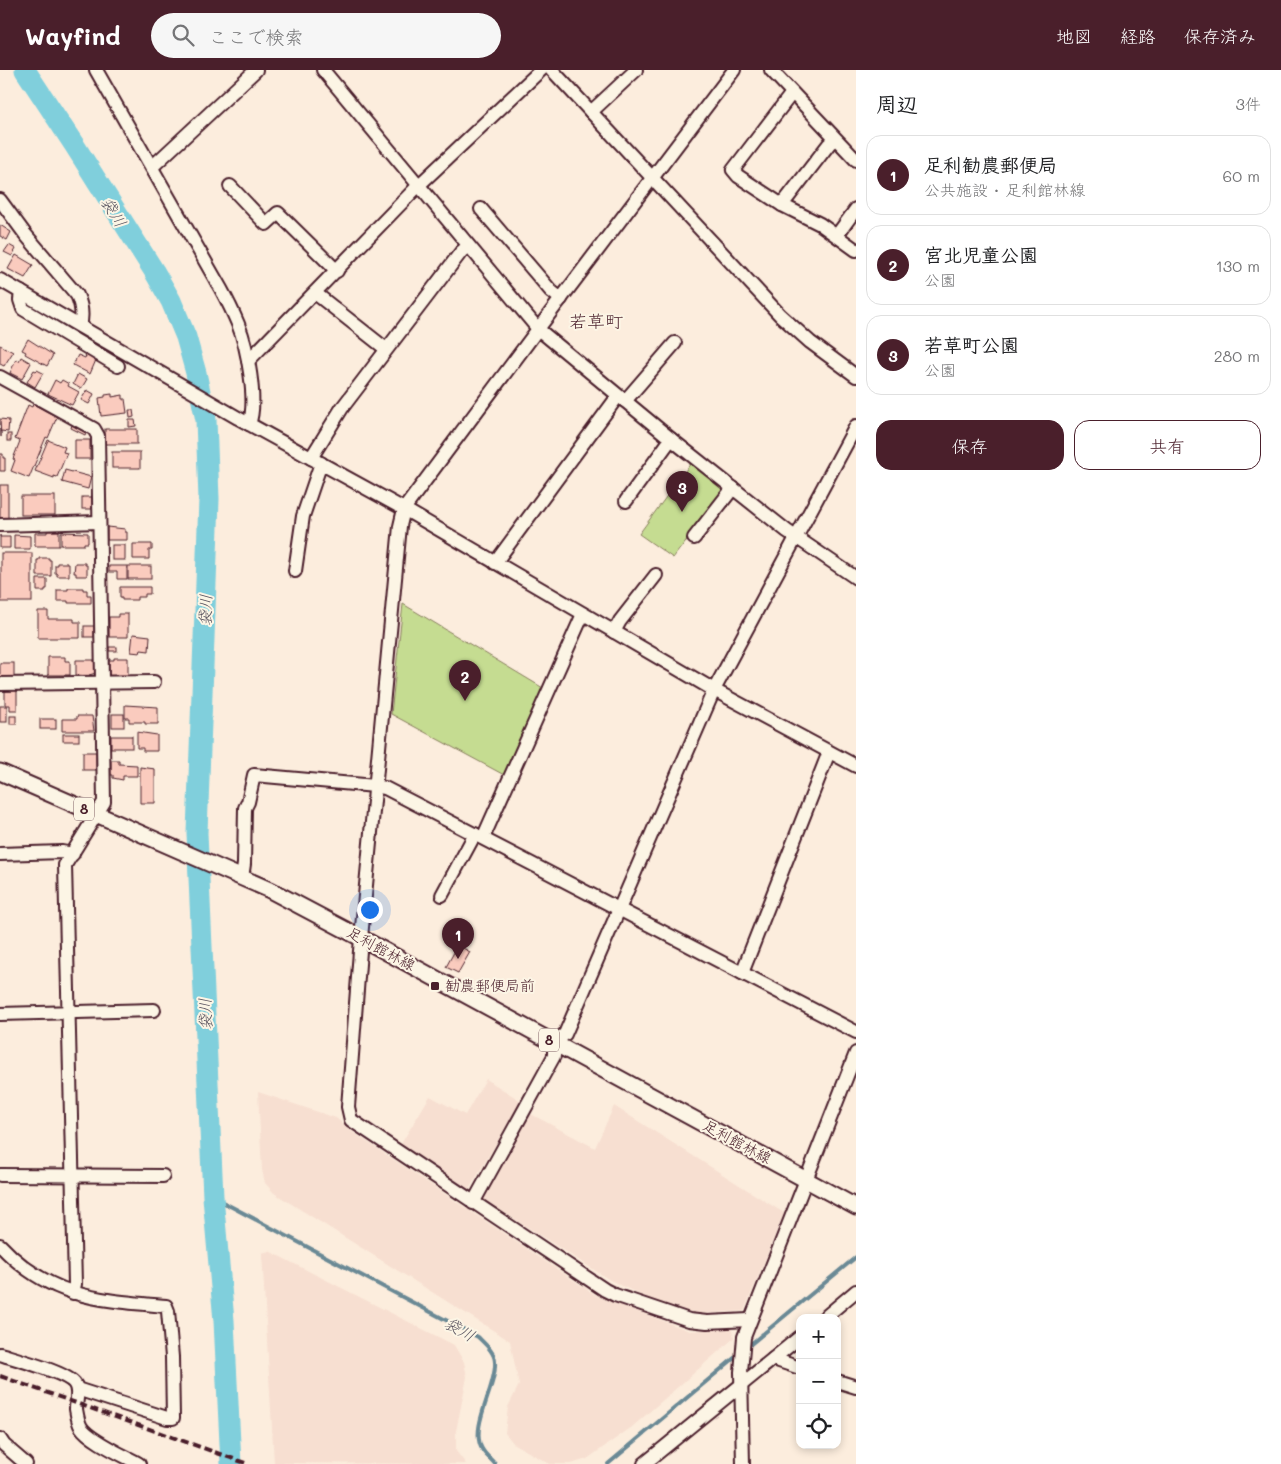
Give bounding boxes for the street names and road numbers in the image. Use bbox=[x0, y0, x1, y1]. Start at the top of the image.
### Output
road number: 8 bbox=[74, 798, 94, 821]
street label: 足利館林線 bbox=[344, 922, 419, 975]
road number: 8 bbox=[539, 1028, 559, 1052]
street label: 足利館林線 bbox=[700, 1115, 775, 1168]

